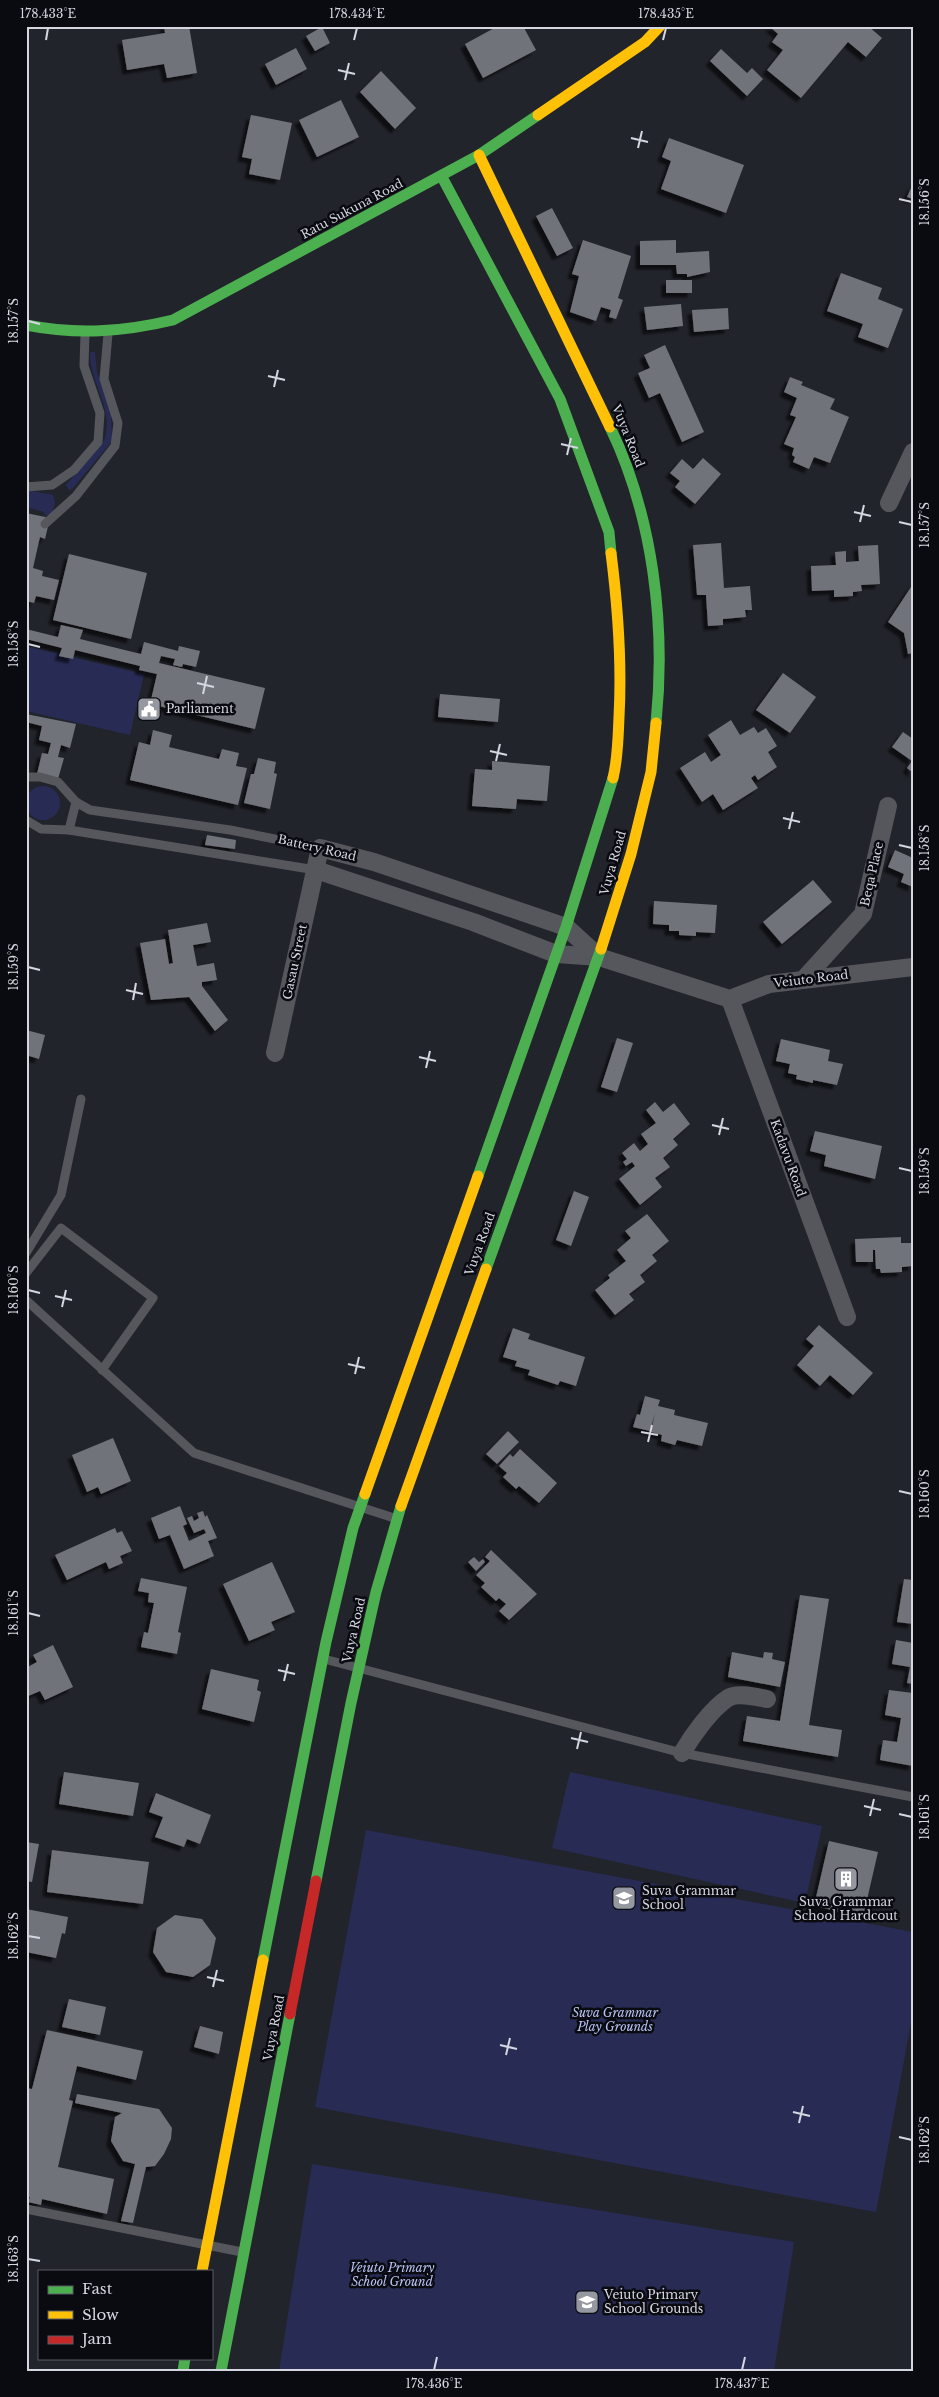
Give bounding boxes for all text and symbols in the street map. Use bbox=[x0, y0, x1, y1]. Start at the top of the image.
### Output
text: 178.433°E bbox=[20, 6, 77, 21]
text: 178.434°E bbox=[329, 6, 385, 21]
text: 178.435°E bbox=[638, 6, 694, 21]
street label: Ratu Sukuna Road bbox=[298, 175, 405, 242]
text: 18.156°S bbox=[917, 178, 932, 226]
text: 18.157°S bbox=[6, 298, 21, 344]
street label: Vuya Road bbox=[609, 401, 648, 469]
text: 18.157°S bbox=[917, 502, 932, 548]
text: 18.158°S bbox=[6, 620, 21, 668]
public building icon: Parliament bbox=[136, 696, 162, 722]
place label: Parliament bbox=[166, 701, 234, 716]
text: 18.158°S bbox=[917, 824, 932, 872]
street label: Vuya Road bbox=[596, 829, 629, 898]
street label: Battery Road bbox=[276, 831, 358, 864]
street label: Beqa Place bbox=[857, 840, 886, 908]
street label: Gasau Street bbox=[279, 922, 310, 1001]
text: 18.159°S bbox=[6, 943, 21, 991]
street label: Veiuto Road bbox=[772, 966, 849, 991]
street label: Kadavu Road bbox=[768, 1117, 809, 1199]
text: 18.159°S bbox=[917, 1147, 932, 1195]
street label: Vuya Road bbox=[461, 1210, 498, 1279]
text: 18.160°S bbox=[6, 1265, 21, 1315]
text: 18.160°S bbox=[917, 1469, 932, 1519]
text: 18.161°S bbox=[6, 1590, 21, 1636]
street label: Vuya Road bbox=[339, 1596, 368, 1665]
text: 18.161°S bbox=[917, 1794, 932, 1840]
building icon: Suva Grammar School Hardcout bbox=[833, 1866, 859, 1892]
place label: Suva Grammar School bbox=[642, 1883, 736, 1912]
school or university icon: Suva Grammar School bbox=[611, 1885, 637, 1911]
place label: Suva Grammar School Hardcout bbox=[794, 1894, 898, 1923]
text: 18.162°S bbox=[6, 1912, 21, 1960]
street label: Vuya Road bbox=[260, 1994, 287, 2063]
park label: Suva Grammar Play Grounds bbox=[572, 2005, 658, 2034]
text: 18.162°S bbox=[917, 2116, 932, 2164]
text: 18.163°S bbox=[6, 2235, 21, 2283]
park label: Veiuto Primary School Ground bbox=[350, 2260, 435, 2289]
legend bbox=[38, 2270, 212, 2360]
text: Fast bbox=[82, 2279, 113, 2298]
place label: Veiuto Primary School Grounds bbox=[603, 2287, 703, 2316]
school or university icon: Veiuto Primary School Grounds bbox=[574, 2289, 600, 2315]
text: Slow bbox=[82, 2305, 119, 2324]
text: Jam bbox=[80, 2329, 112, 2348]
text: 178.436°E bbox=[406, 2376, 463, 2391]
text: 178.437°E bbox=[714, 2376, 770, 2391]

